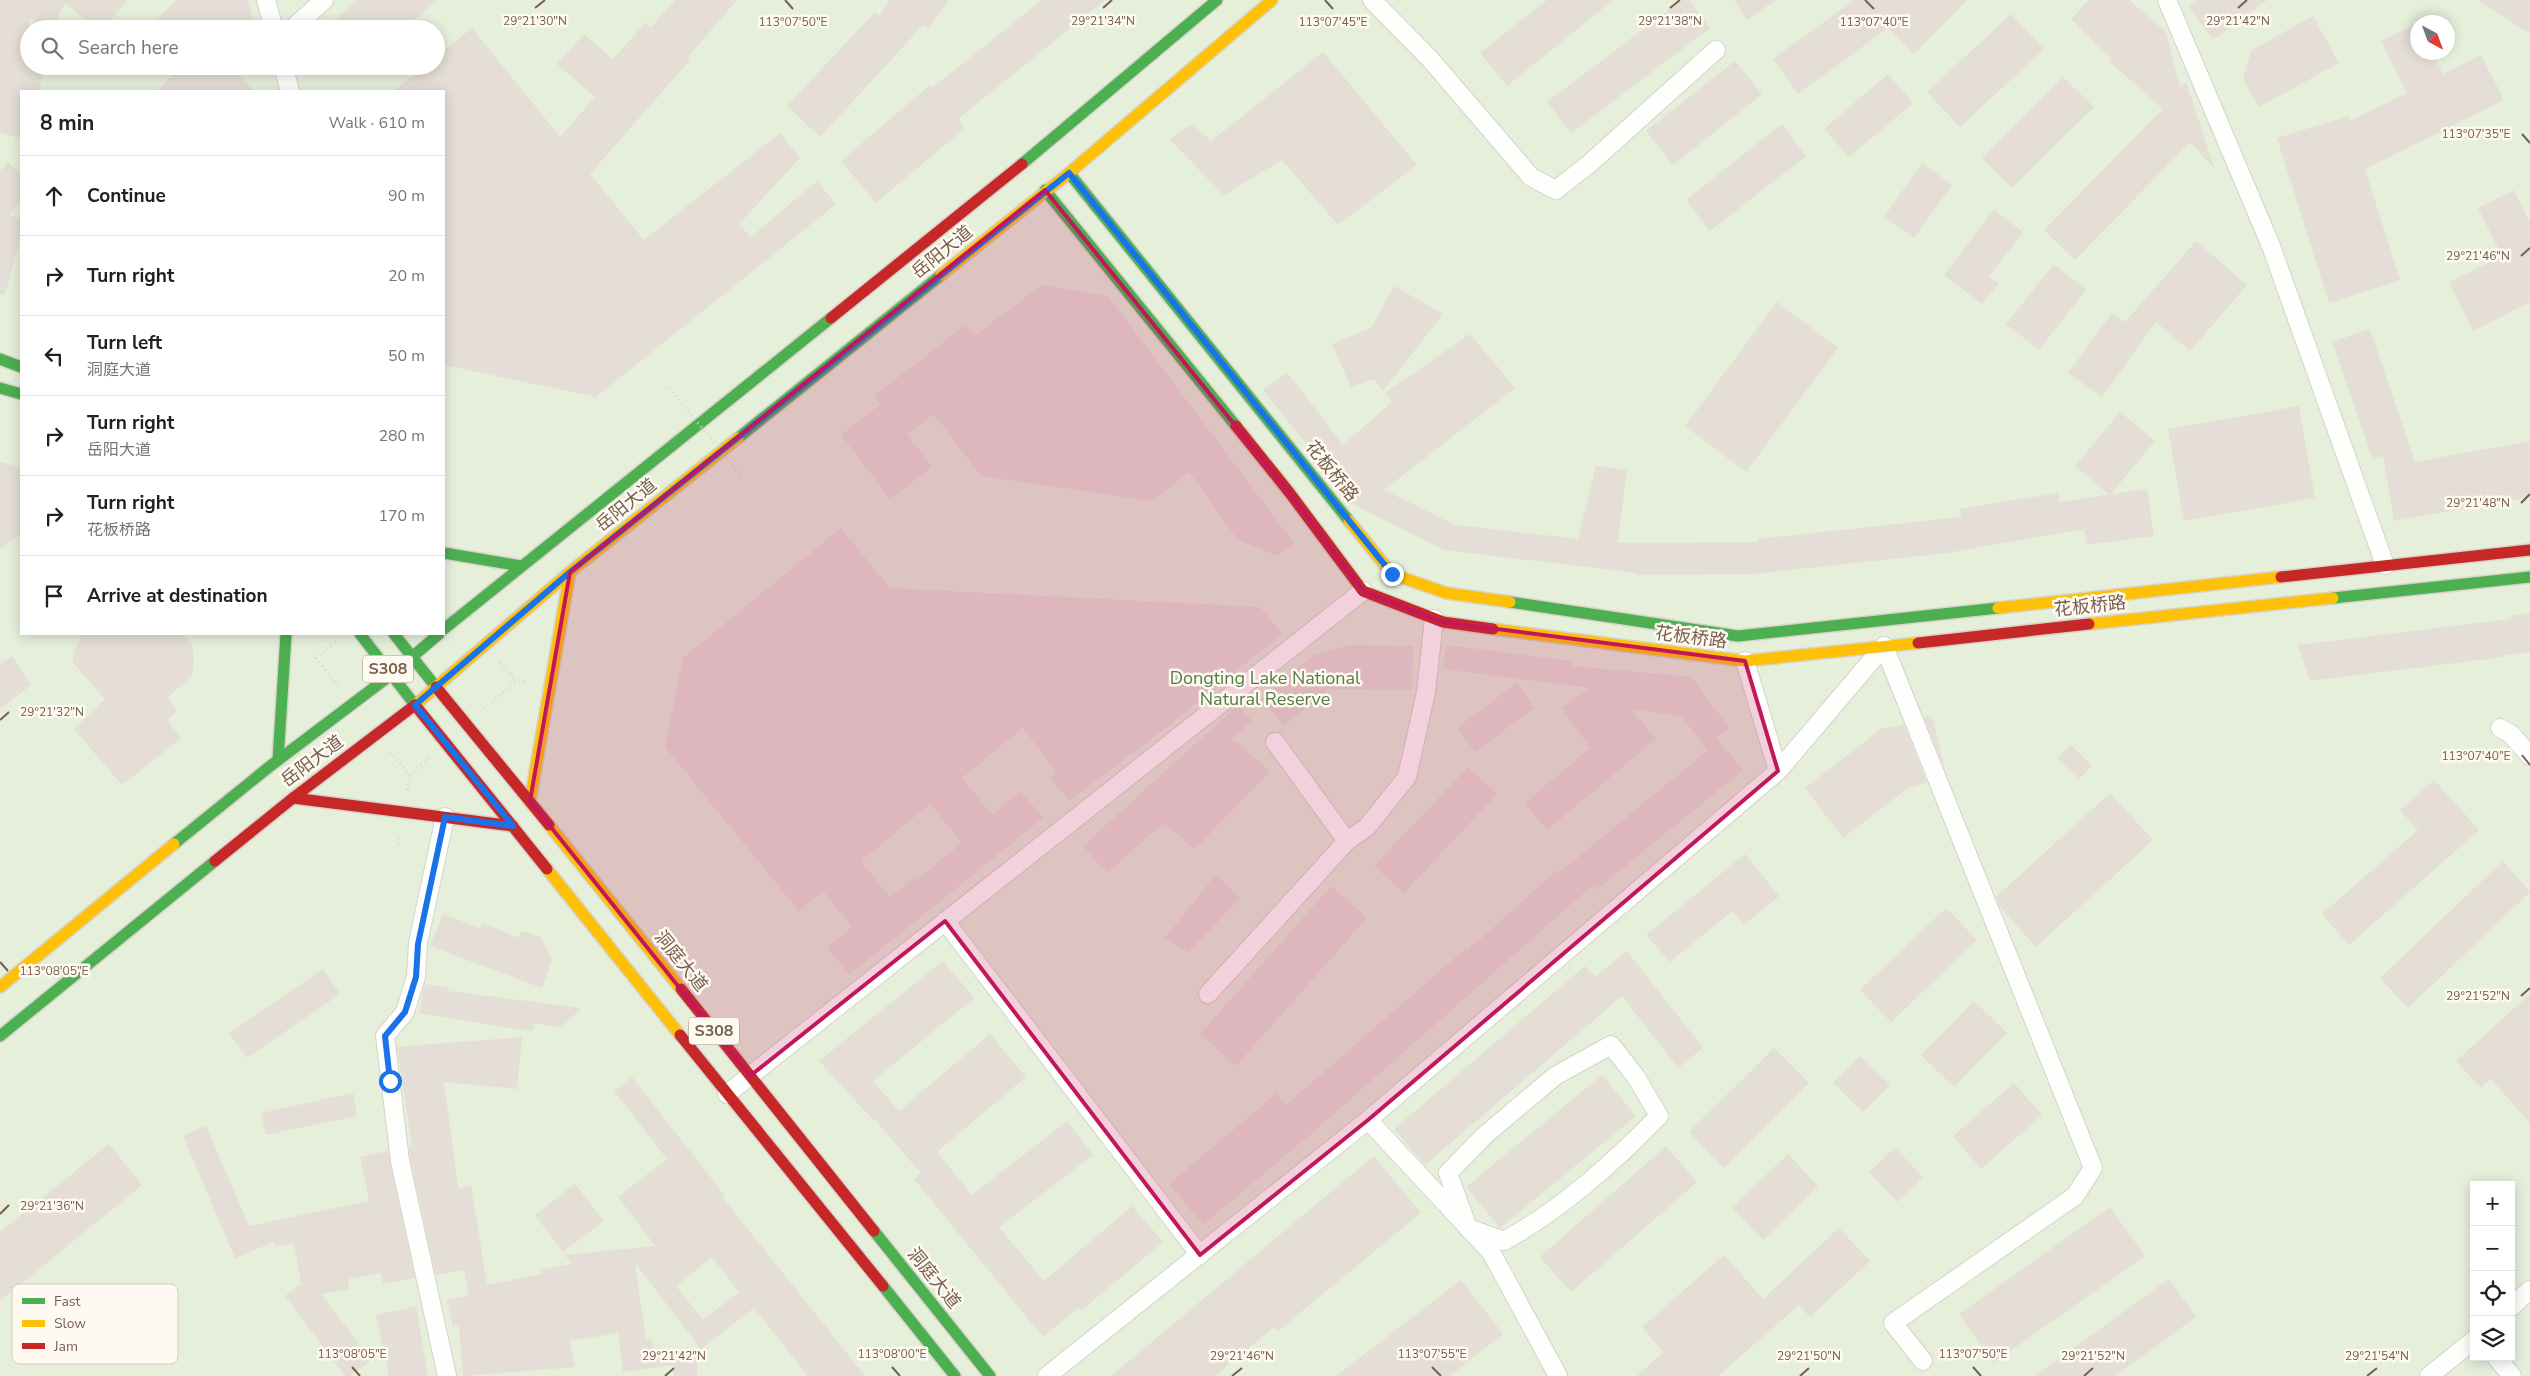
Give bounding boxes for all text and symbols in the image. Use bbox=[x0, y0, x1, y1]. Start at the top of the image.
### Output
text: 29°21'30"N bbox=[503, 13, 567, 29]
text: 29°21'34"N bbox=[1071, 13, 1135, 29]
text: 29°21'38"N bbox=[1638, 13, 1702, 29]
text: 29°21'42"N bbox=[2206, 13, 2270, 29]
text: 113°07'50"E bbox=[758, 14, 828, 30]
text: 113°07'45"E bbox=[1298, 14, 1368, 30]
text: 113°07'40"E bbox=[1839, 14, 1909, 30]
north arrow bbox=[2410, 15, 2455, 60]
search box bbox=[20, 20, 445, 75]
icon: search bbox=[38, 34, 66, 62]
text: Search here bbox=[78, 35, 179, 61]
text: 8 min bbox=[40, 109, 94, 137]
text: Walk · 610 m bbox=[329, 112, 425, 134]
text: 113°07'35"E bbox=[2441, 126, 2511, 142]
icon: ahead bbox=[40, 182, 68, 210]
text: Continue bbox=[87, 183, 166, 209]
text: 90 m bbox=[388, 185, 425, 207]
street label: 岳阳大道 bbox=[906, 220, 978, 284]
text: 29°21'46"N bbox=[2446, 248, 2510, 264]
icon: right bbox=[40, 262, 68, 290]
text: Turn right bbox=[87, 263, 174, 289]
text: 20 m bbox=[388, 265, 425, 287]
text: Turn left bbox=[87, 330, 162, 356]
icon: left bbox=[40, 342, 68, 370]
text: 50 m bbox=[388, 345, 425, 367]
text: 洞庭大道 bbox=[87, 359, 151, 381]
text: Turn right bbox=[87, 410, 174, 436]
icon: right bbox=[40, 422, 68, 450]
text: 280 m bbox=[378, 425, 425, 447]
street label: 花板桥路 bbox=[1300, 435, 1364, 507]
text: 岳阳大道 bbox=[87, 439, 151, 461]
street label: 岳阳大道 bbox=[590, 473, 662, 537]
text: Turn right bbox=[87, 490, 174, 516]
text: 29°21'48"N bbox=[2446, 495, 2510, 511]
icon: right bbox=[40, 502, 68, 530]
text: 170 m bbox=[378, 505, 425, 527]
text: 花板桥路 bbox=[87, 519, 151, 541]
route end bbox=[1381, 563, 1404, 586]
icon: arrive bbox=[40, 582, 68, 610]
text: Arrive at destination bbox=[87, 583, 268, 609]
street label: 花板桥路 bbox=[2053, 590, 2127, 622]
street label: 花板桥路 bbox=[1654, 621, 1728, 653]
road number: S308 bbox=[363, 656, 413, 682]
park label: Dongting Lake National Natural Reserve bbox=[1170, 666, 1361, 711]
text: 29°21'32"N bbox=[20, 704, 84, 720]
street label: 岳阳大道 bbox=[276, 730, 348, 792]
text: 113°07'40"E bbox=[2441, 748, 2511, 764]
street label: 洞庭大道 bbox=[649, 925, 713, 997]
text: 113°08'05"E bbox=[19, 963, 89, 979]
text: 29°21'52"N bbox=[2446, 988, 2510, 1004]
road number: S308 bbox=[689, 1018, 739, 1044]
route start bbox=[379, 1070, 402, 1093]
map controls bbox=[2470, 1181, 2515, 1361]
button: + bbox=[2470, 1181, 2515, 1226]
text: 29°21'36"N bbox=[20, 1198, 84, 1214]
button: − bbox=[2470, 1226, 2515, 1271]
street label: 洞庭大道 bbox=[902, 1242, 966, 1314]
button: locate bbox=[2470, 1271, 2515, 1316]
legend bbox=[12, 1284, 178, 1364]
text: Fast bbox=[54, 1292, 80, 1311]
text: Slow bbox=[54, 1314, 86, 1333]
button: layers bbox=[2470, 1316, 2515, 1361]
text: Jam bbox=[53, 1337, 78, 1356]
text: 113°08'05"E bbox=[317, 1346, 387, 1362]
text: 113°08'00"E bbox=[857, 1346, 927, 1362]
text: 113°07'55"E bbox=[1397, 1346, 1467, 1362]
text: 113°07'50"E bbox=[1938, 1346, 2008, 1362]
text: 29°21'42"N bbox=[642, 1348, 706, 1364]
text: 29°21'46"N bbox=[1210, 1348, 1274, 1364]
text: 29°21'50"N bbox=[1777, 1348, 1841, 1364]
text: 29°21'52"N bbox=[2061, 1348, 2125, 1364]
text: 29°21'54"N bbox=[2345, 1348, 2409, 1364]

